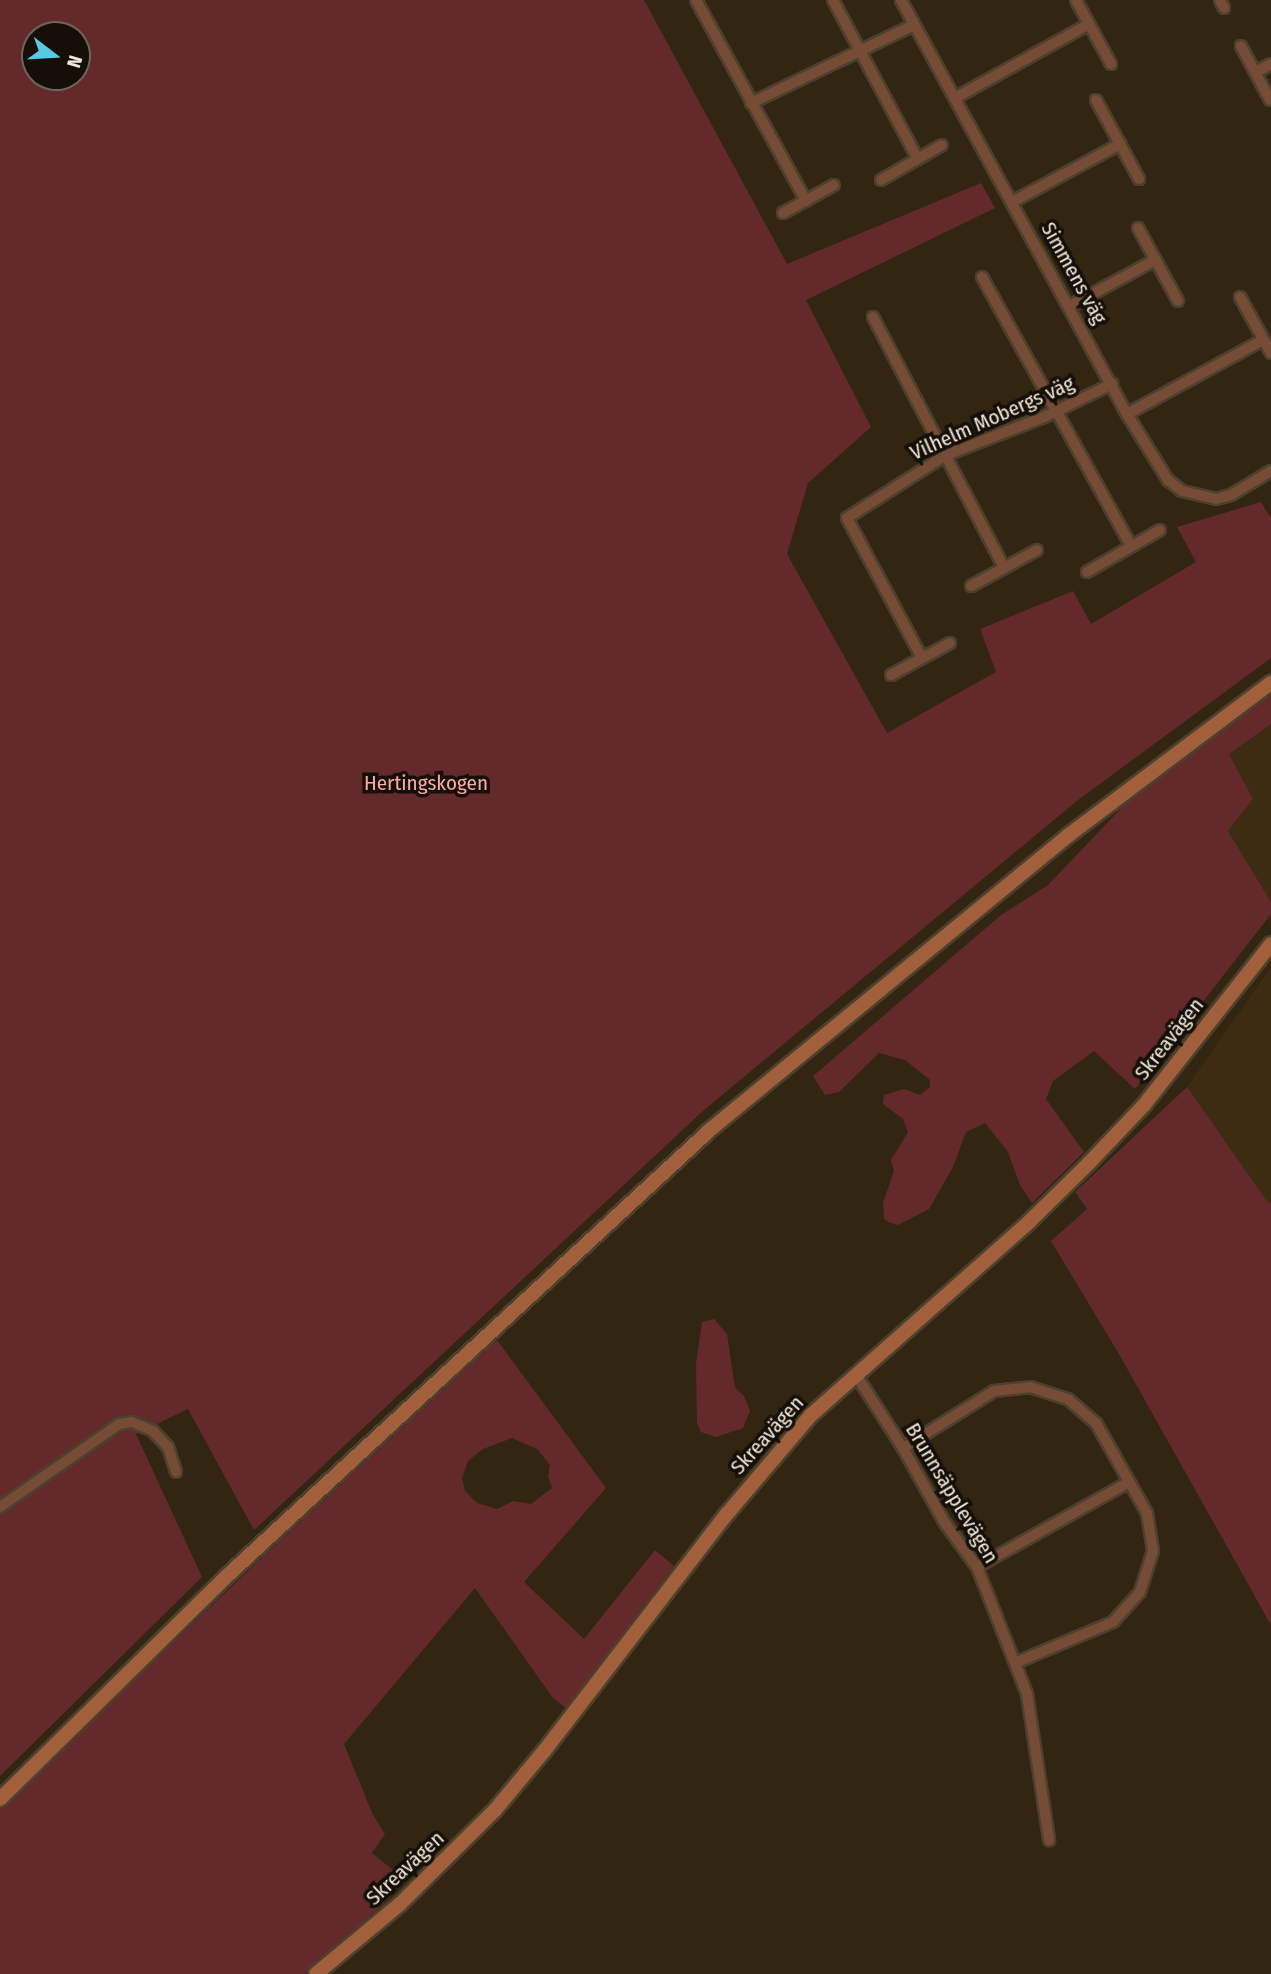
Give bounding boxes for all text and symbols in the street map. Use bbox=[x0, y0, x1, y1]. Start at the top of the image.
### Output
north arrow bbox=[21, 21, 91, 91]
text: N bbox=[62, 53, 87, 71]
street label: Simmens väg bbox=[1036, 218, 1112, 328]
street label: Vilhelm Mobergs väg bbox=[906, 371, 1078, 465]
park label: Hertingskogen bbox=[364, 770, 488, 796]
street label: Skreavägen bbox=[1129, 993, 1209, 1085]
street label: Skreavägen bbox=[725, 1390, 809, 1480]
street label: Brunnsäpplevägen bbox=[900, 1418, 1004, 1568]
street label: Skreavägen bbox=[361, 1826, 449, 1910]

